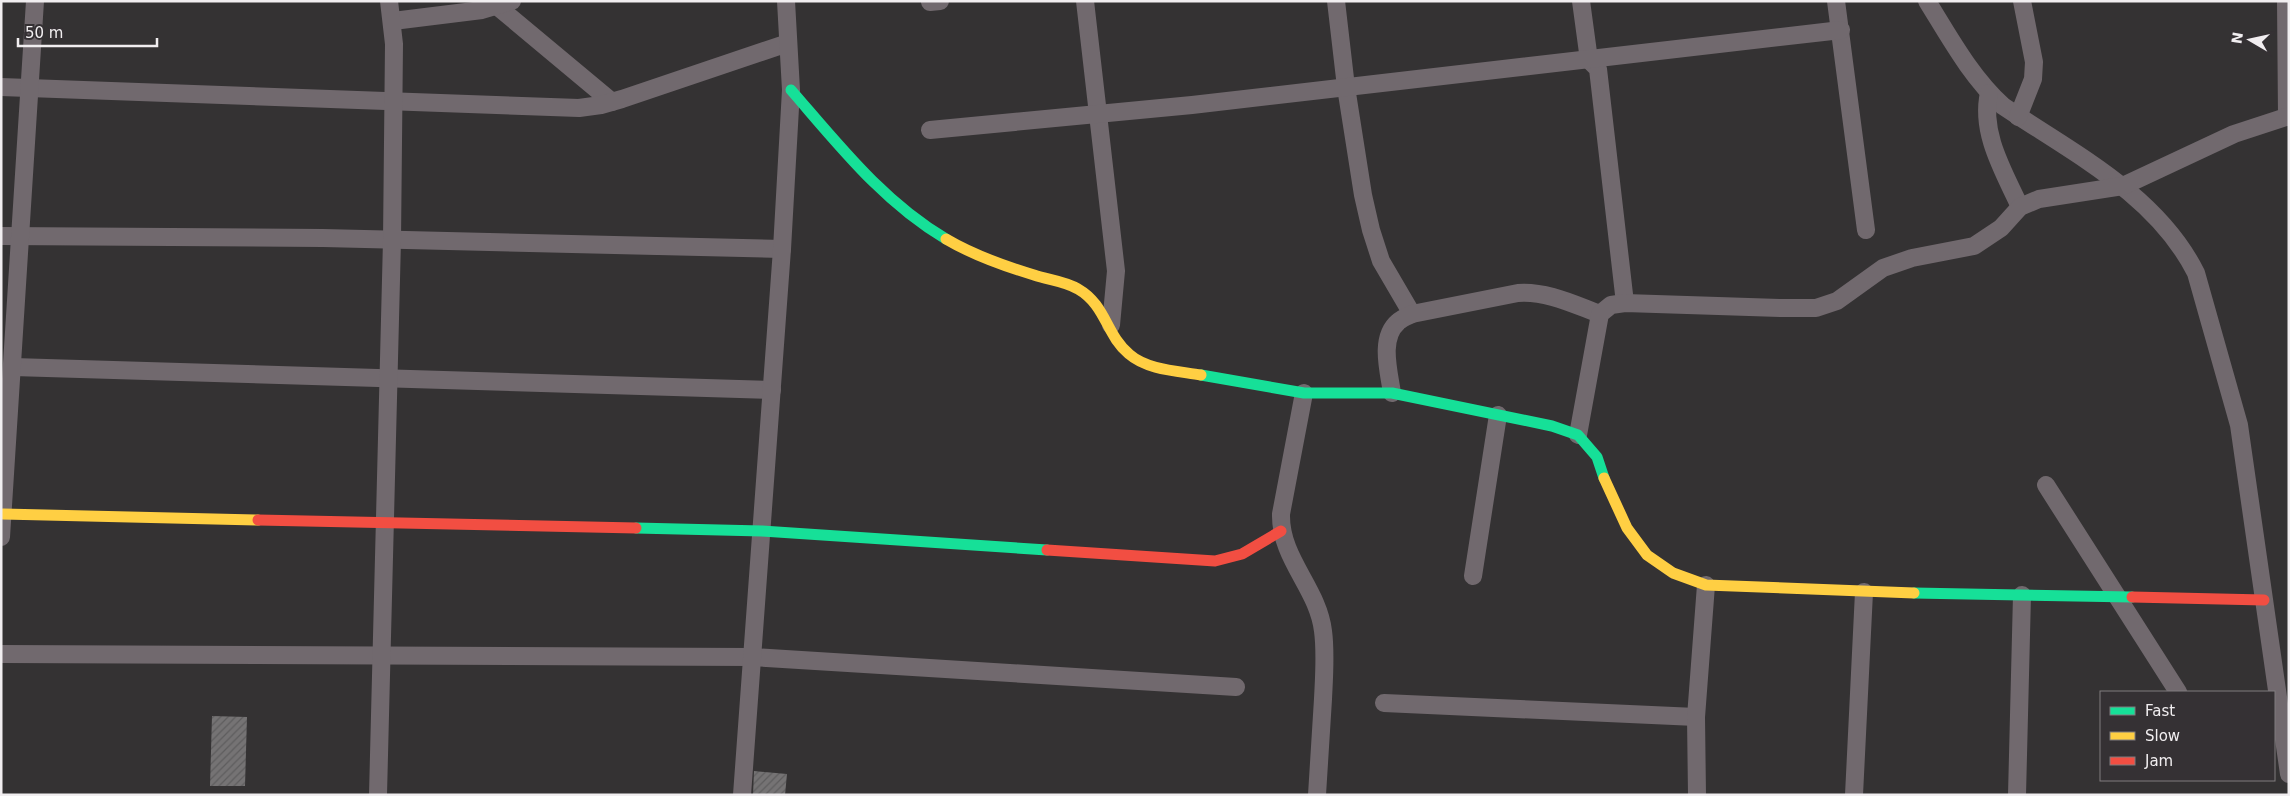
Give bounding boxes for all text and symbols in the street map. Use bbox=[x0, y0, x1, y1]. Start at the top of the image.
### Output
scale bar bbox=[18, 15, 156, 47]
north arrow bbox=[2225, 15, 2275, 65]
text: 50 m bbox=[25, 24, 63, 42]
text: N bbox=[2228, 31, 2246, 45]
legend bbox=[2100, 691, 2275, 781]
text: Fast bbox=[2145, 702, 2175, 720]
text: Slow bbox=[2145, 727, 2180, 745]
text: Jam bbox=[2144, 752, 2173, 770]

